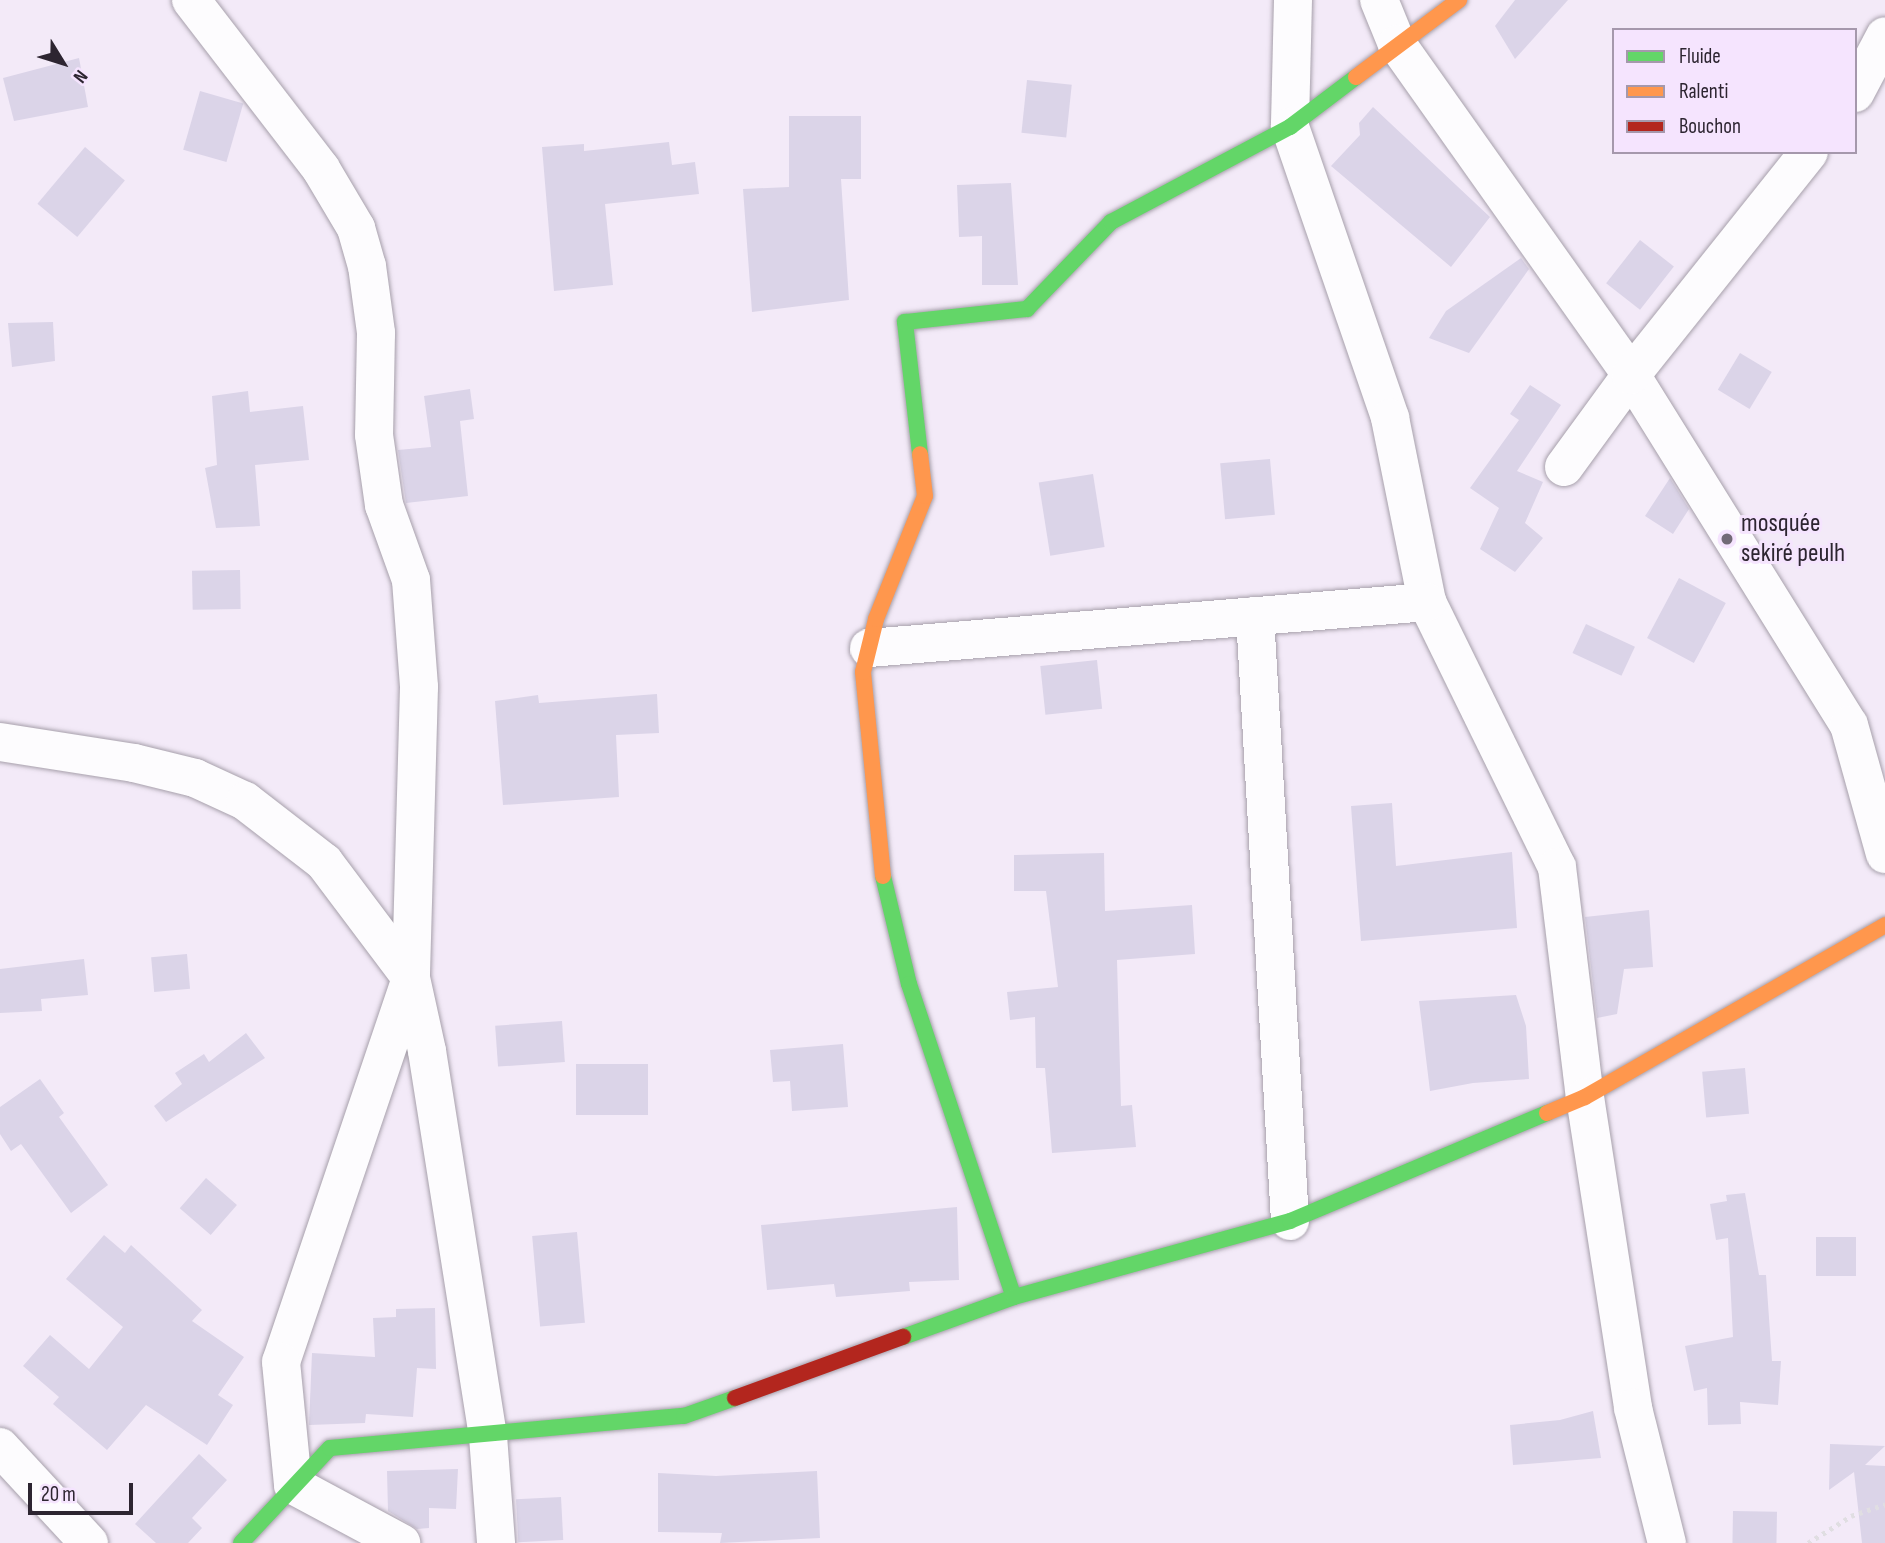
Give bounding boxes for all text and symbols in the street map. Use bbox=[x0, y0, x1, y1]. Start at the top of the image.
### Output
north arrow bbox=[28, 28, 98, 98]
legend bbox=[1612, 28, 1857, 154]
text: Fluide bbox=[1679, 44, 1721, 69]
text: N bbox=[68, 65, 92, 87]
text: Ralenti bbox=[1679, 79, 1728, 104]
text: Bouchon bbox=[1679, 114, 1741, 139]
place label: mosquée sekiré peulh bbox=[1741, 508, 1845, 570]
marker: mosquée sekiré peulh bbox=[1719, 531, 1735, 547]
scale bar bbox=[32, 1470, 136, 1514]
text: 20 m bbox=[41, 1482, 76, 1507]

